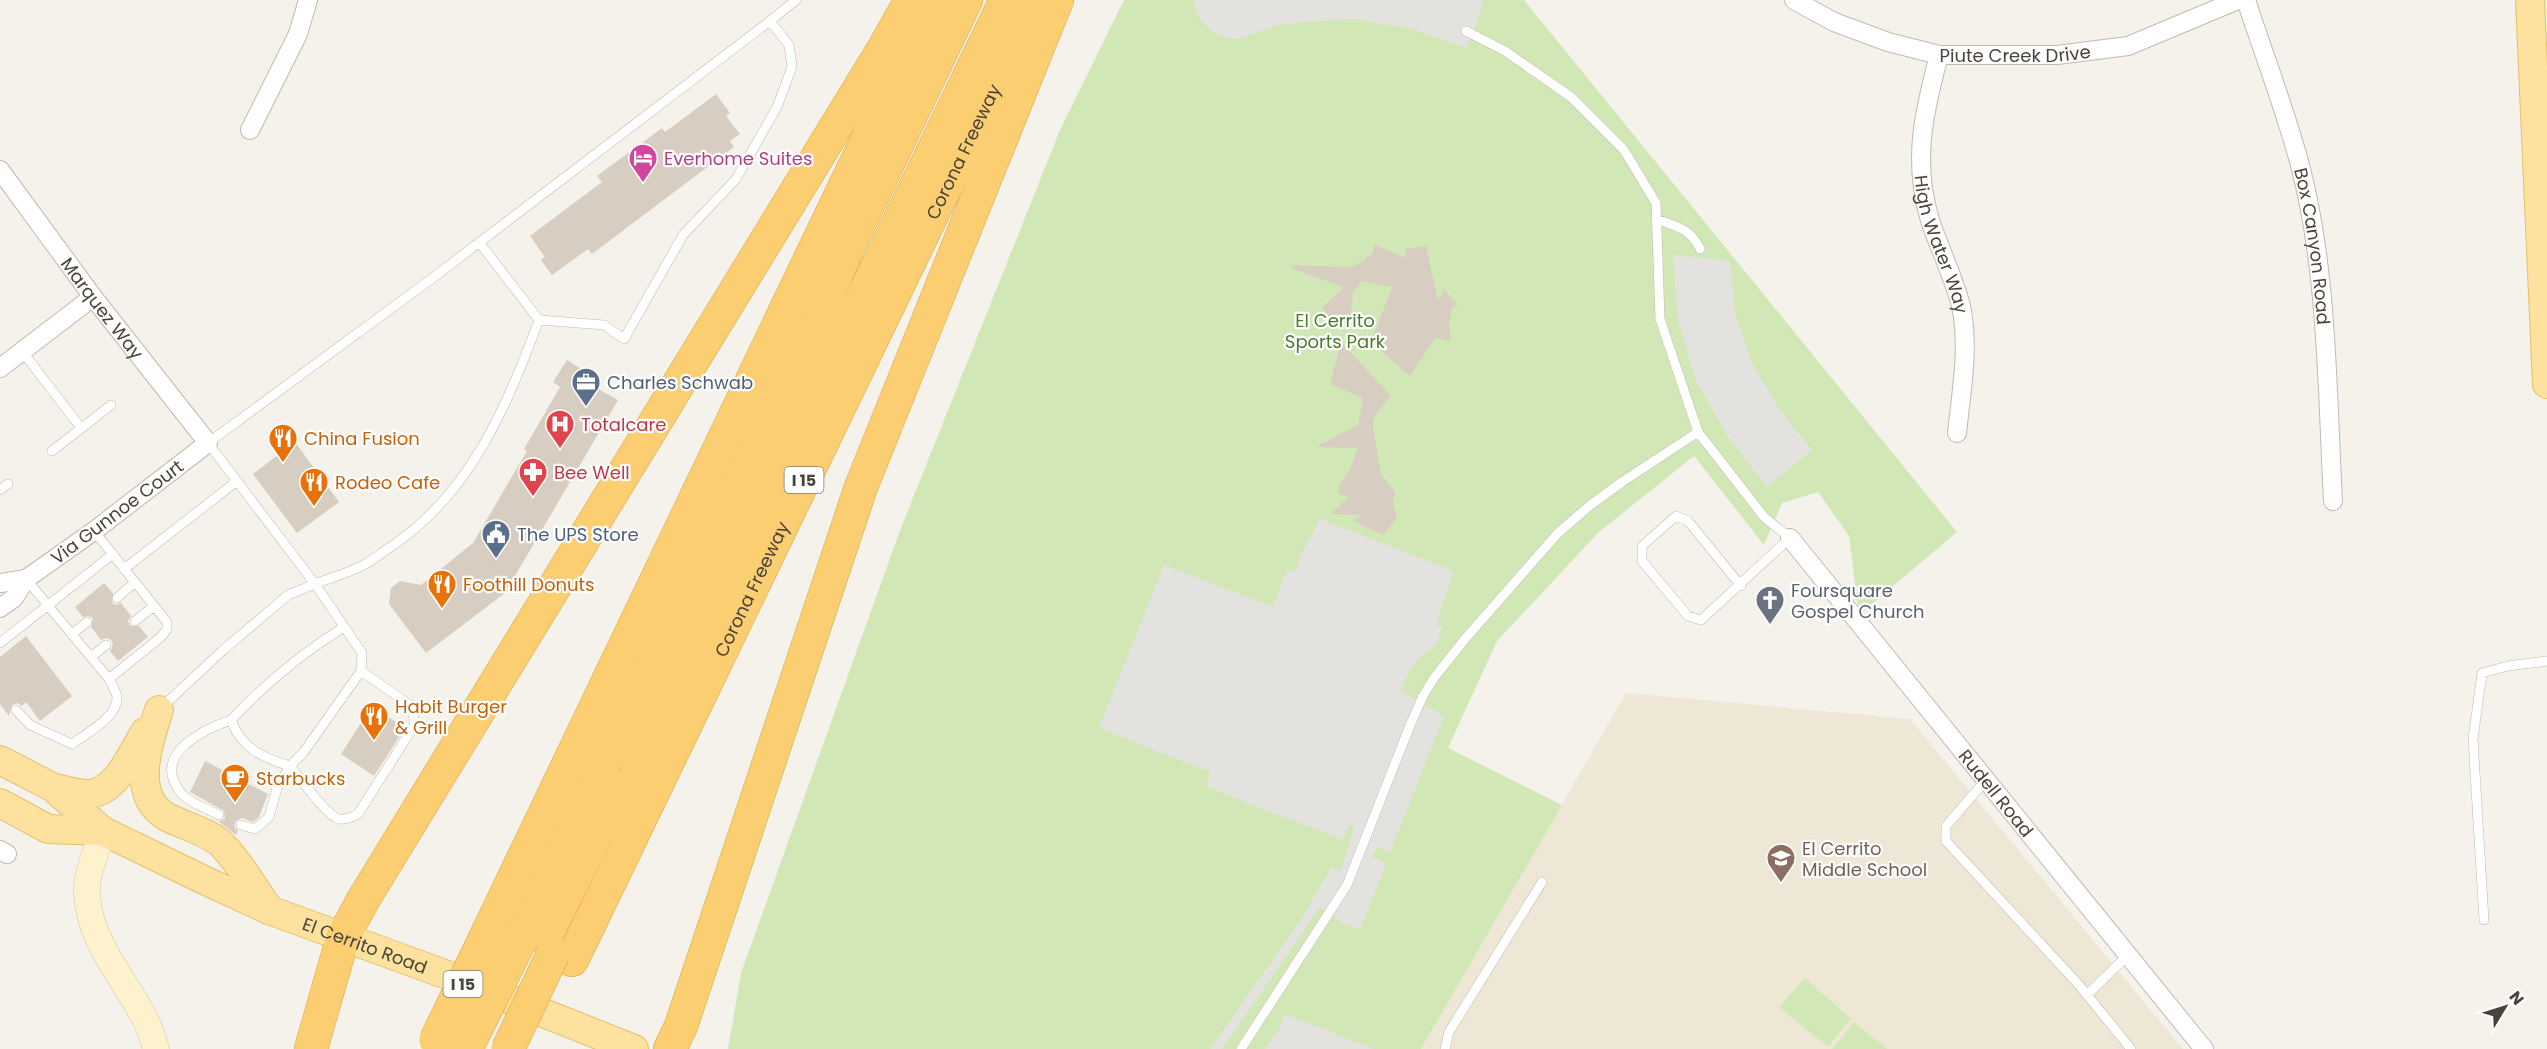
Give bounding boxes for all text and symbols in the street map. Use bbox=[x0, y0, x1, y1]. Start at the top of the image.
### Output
street label: Piute Creek Drive bbox=[1940, 38, 2092, 68]
street label: Corona Freeway bbox=[919, 80, 1006, 223]
hotel icon: Everhome Suites bbox=[627, 142, 659, 184]
place label: Everhome Suites bbox=[664, 146, 812, 171]
street label: Box Canyon Road bbox=[2289, 165, 2337, 326]
street label: High Water Way bbox=[1909, 174, 1975, 316]
street label: Marquez Way bbox=[55, 252, 150, 364]
park label: El Cerrito Sports Park bbox=[1285, 308, 1386, 354]
office icon: Charles Schwab bbox=[570, 366, 602, 408]
place label: Charles Schwab bbox=[607, 370, 753, 395]
hospital icon: Totalcare bbox=[544, 408, 576, 450]
place label: Totalcare bbox=[581, 412, 666, 437]
restaurant icon: China Fusion bbox=[267, 422, 299, 464]
place label: China Fusion bbox=[304, 426, 420, 451]
street label: Via Gunnoe Court bbox=[46, 454, 188, 570]
pharmacy icon: Bee Well bbox=[517, 456, 549, 498]
place label: Bee Well bbox=[554, 460, 630, 485]
restaurant icon: Rodeo Cafe bbox=[298, 466, 330, 508]
road number: I 15 bbox=[784, 467, 824, 493]
place label: Rodeo Cafe bbox=[335, 470, 440, 495]
street label: Corona Freeway bbox=[708, 517, 795, 661]
public building icon: The UPS Store bbox=[480, 518, 512, 560]
place label: The UPS Store bbox=[517, 522, 639, 547]
restaurant icon: Foothill Donuts bbox=[426, 568, 458, 610]
place label: Foothill Donuts bbox=[463, 572, 595, 597]
place label: Foursquare Gospel Church bbox=[1791, 578, 1925, 624]
church icon: Foursquare Gospel Church bbox=[1754, 584, 1786, 626]
place label: Habit Burger & Grill bbox=[395, 694, 507, 740]
restaurant icon: Habit Burger & Grill bbox=[358, 700, 390, 742]
street label: Rudell Road bbox=[1953, 744, 2040, 842]
cafe icon: Starbucks bbox=[219, 762, 251, 804]
place label: Starbucks bbox=[256, 766, 345, 791]
place label: El Cerrito Middle School bbox=[1802, 836, 1927, 882]
school or university icon: El Cerrito Middle School bbox=[1765, 842, 1797, 884]
street label: El Cerrito Road bbox=[299, 911, 431, 979]
road number: I 15 bbox=[444, 971, 482, 997]
north arrow bbox=[2475, 977, 2535, 1037]
text: N bbox=[2504, 986, 2529, 1010]

